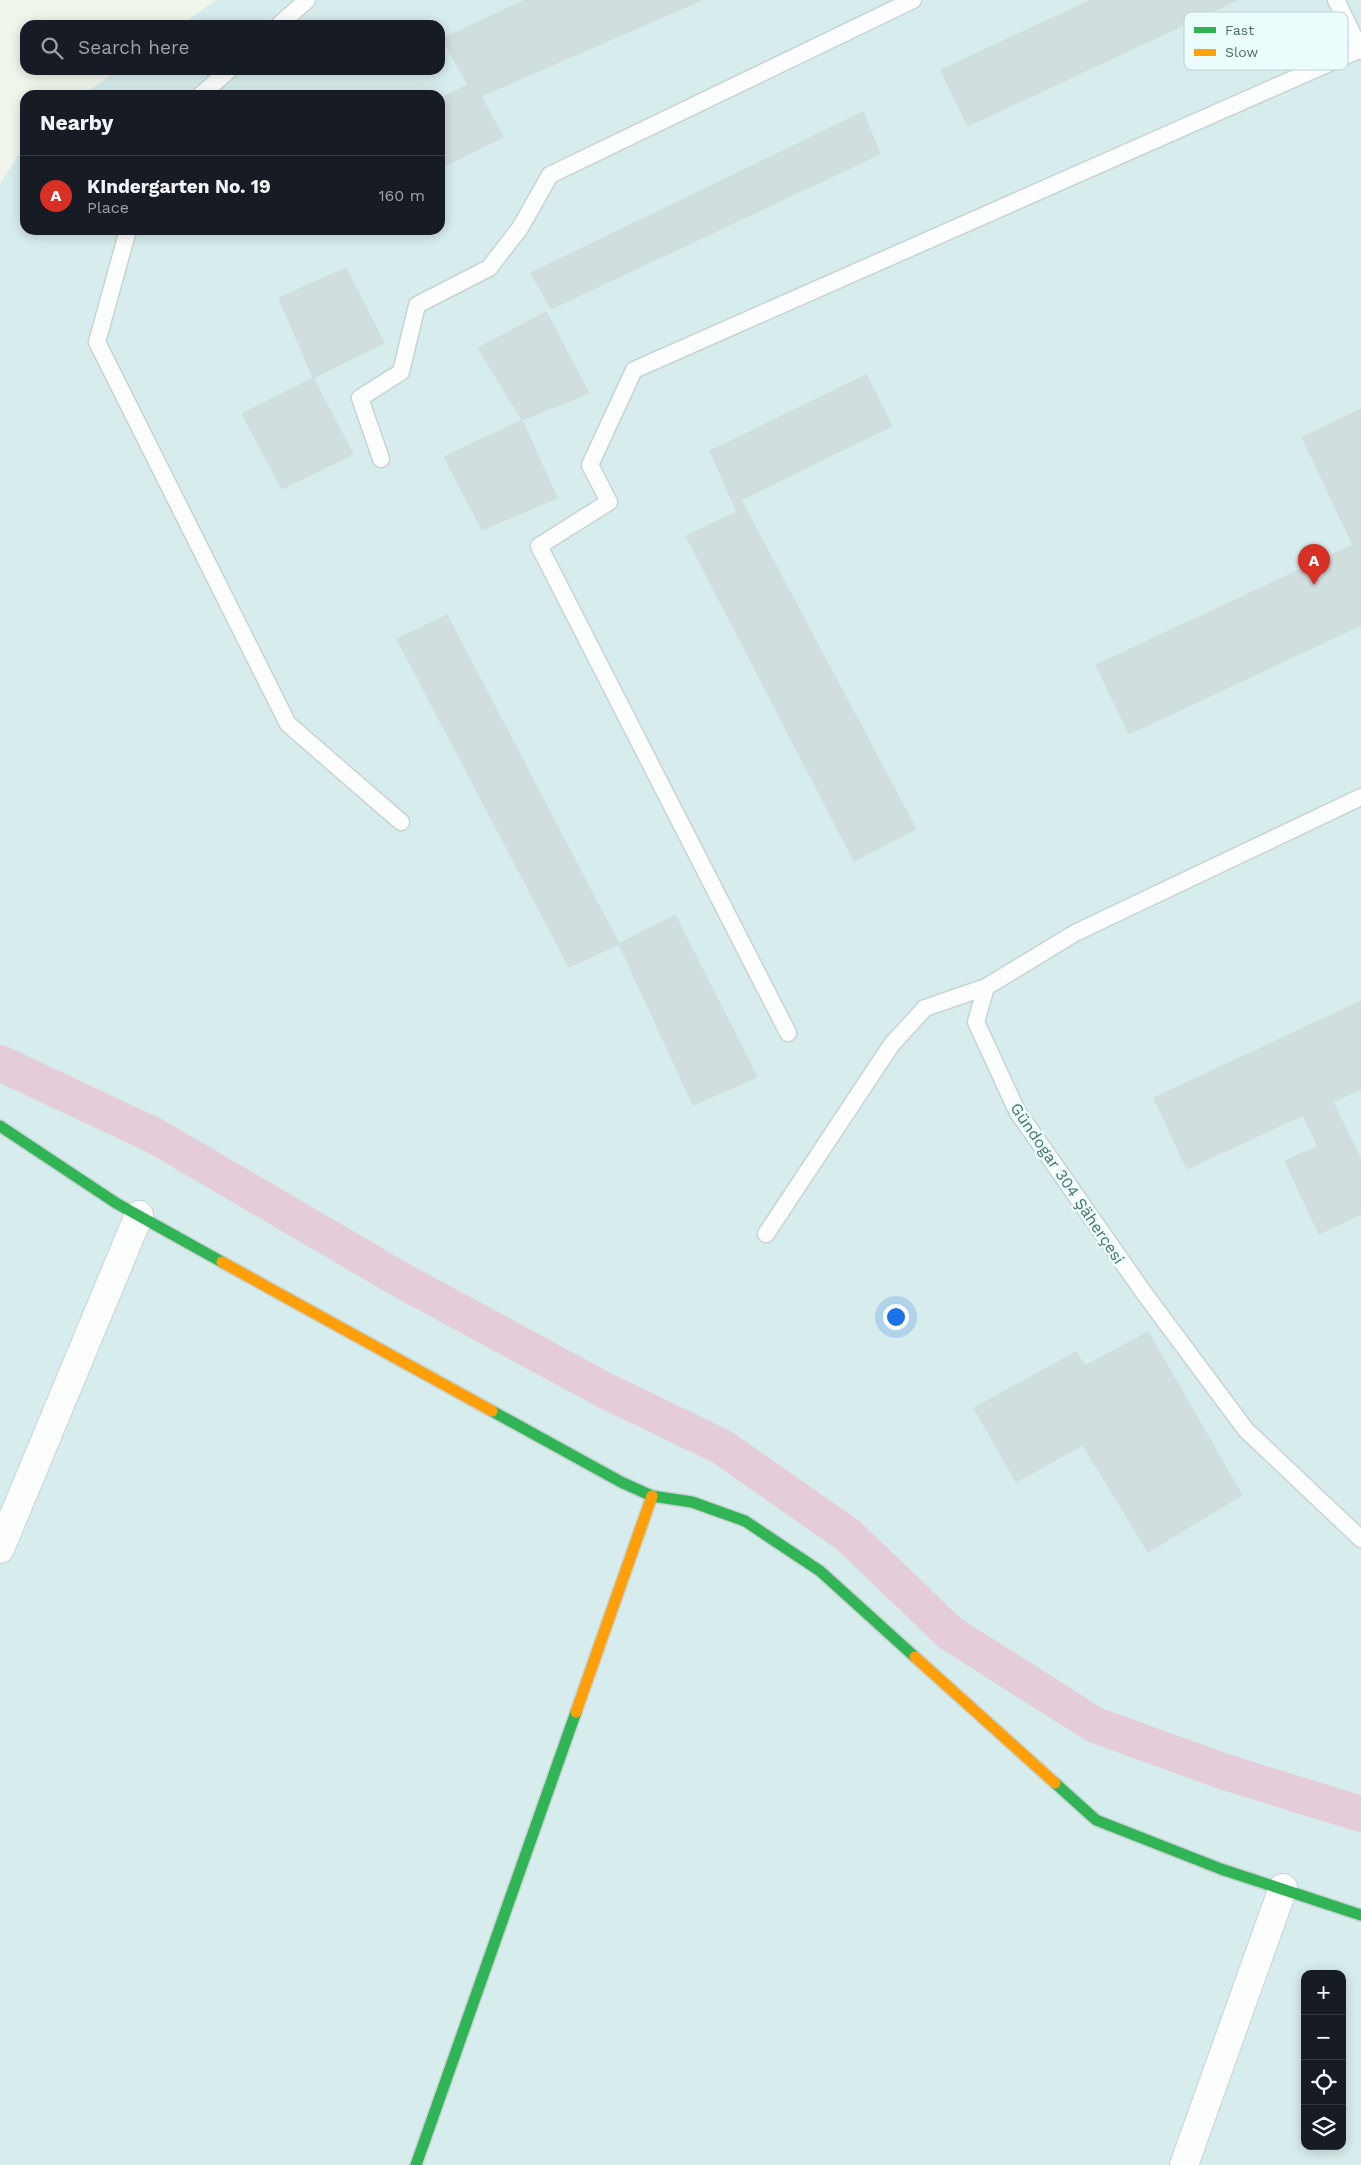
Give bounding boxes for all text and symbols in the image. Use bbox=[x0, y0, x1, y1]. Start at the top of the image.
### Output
legend bbox=[1184, 12, 1348, 70]
search box bbox=[20, 20, 445, 75]
text: Fast bbox=[1225, 22, 1254, 38]
icon: search bbox=[38, 34, 66, 62]
text: Search here bbox=[78, 36, 189, 59]
text: Slow bbox=[1225, 44, 1258, 60]
text: Nearby bbox=[40, 110, 113, 135]
text: KIndergarten No. 19 bbox=[87, 175, 271, 198]
text: A bbox=[51, 186, 61, 205]
text: 160 m bbox=[378, 186, 425, 205]
text: Place bbox=[87, 198, 129, 217]
pin: A bbox=[1298, 544, 1330, 585]
street label: Gündogar 304 Şäherçesi bbox=[1007, 1099, 1129, 1267]
your location bbox=[883, 1304, 909, 1330]
map controls bbox=[1301, 1970, 1346, 2150]
button: + bbox=[1301, 1970, 1346, 2015]
button: − bbox=[1301, 2015, 1346, 2060]
button: locate bbox=[1301, 2060, 1346, 2105]
button: layers bbox=[1301, 2105, 1346, 2150]

